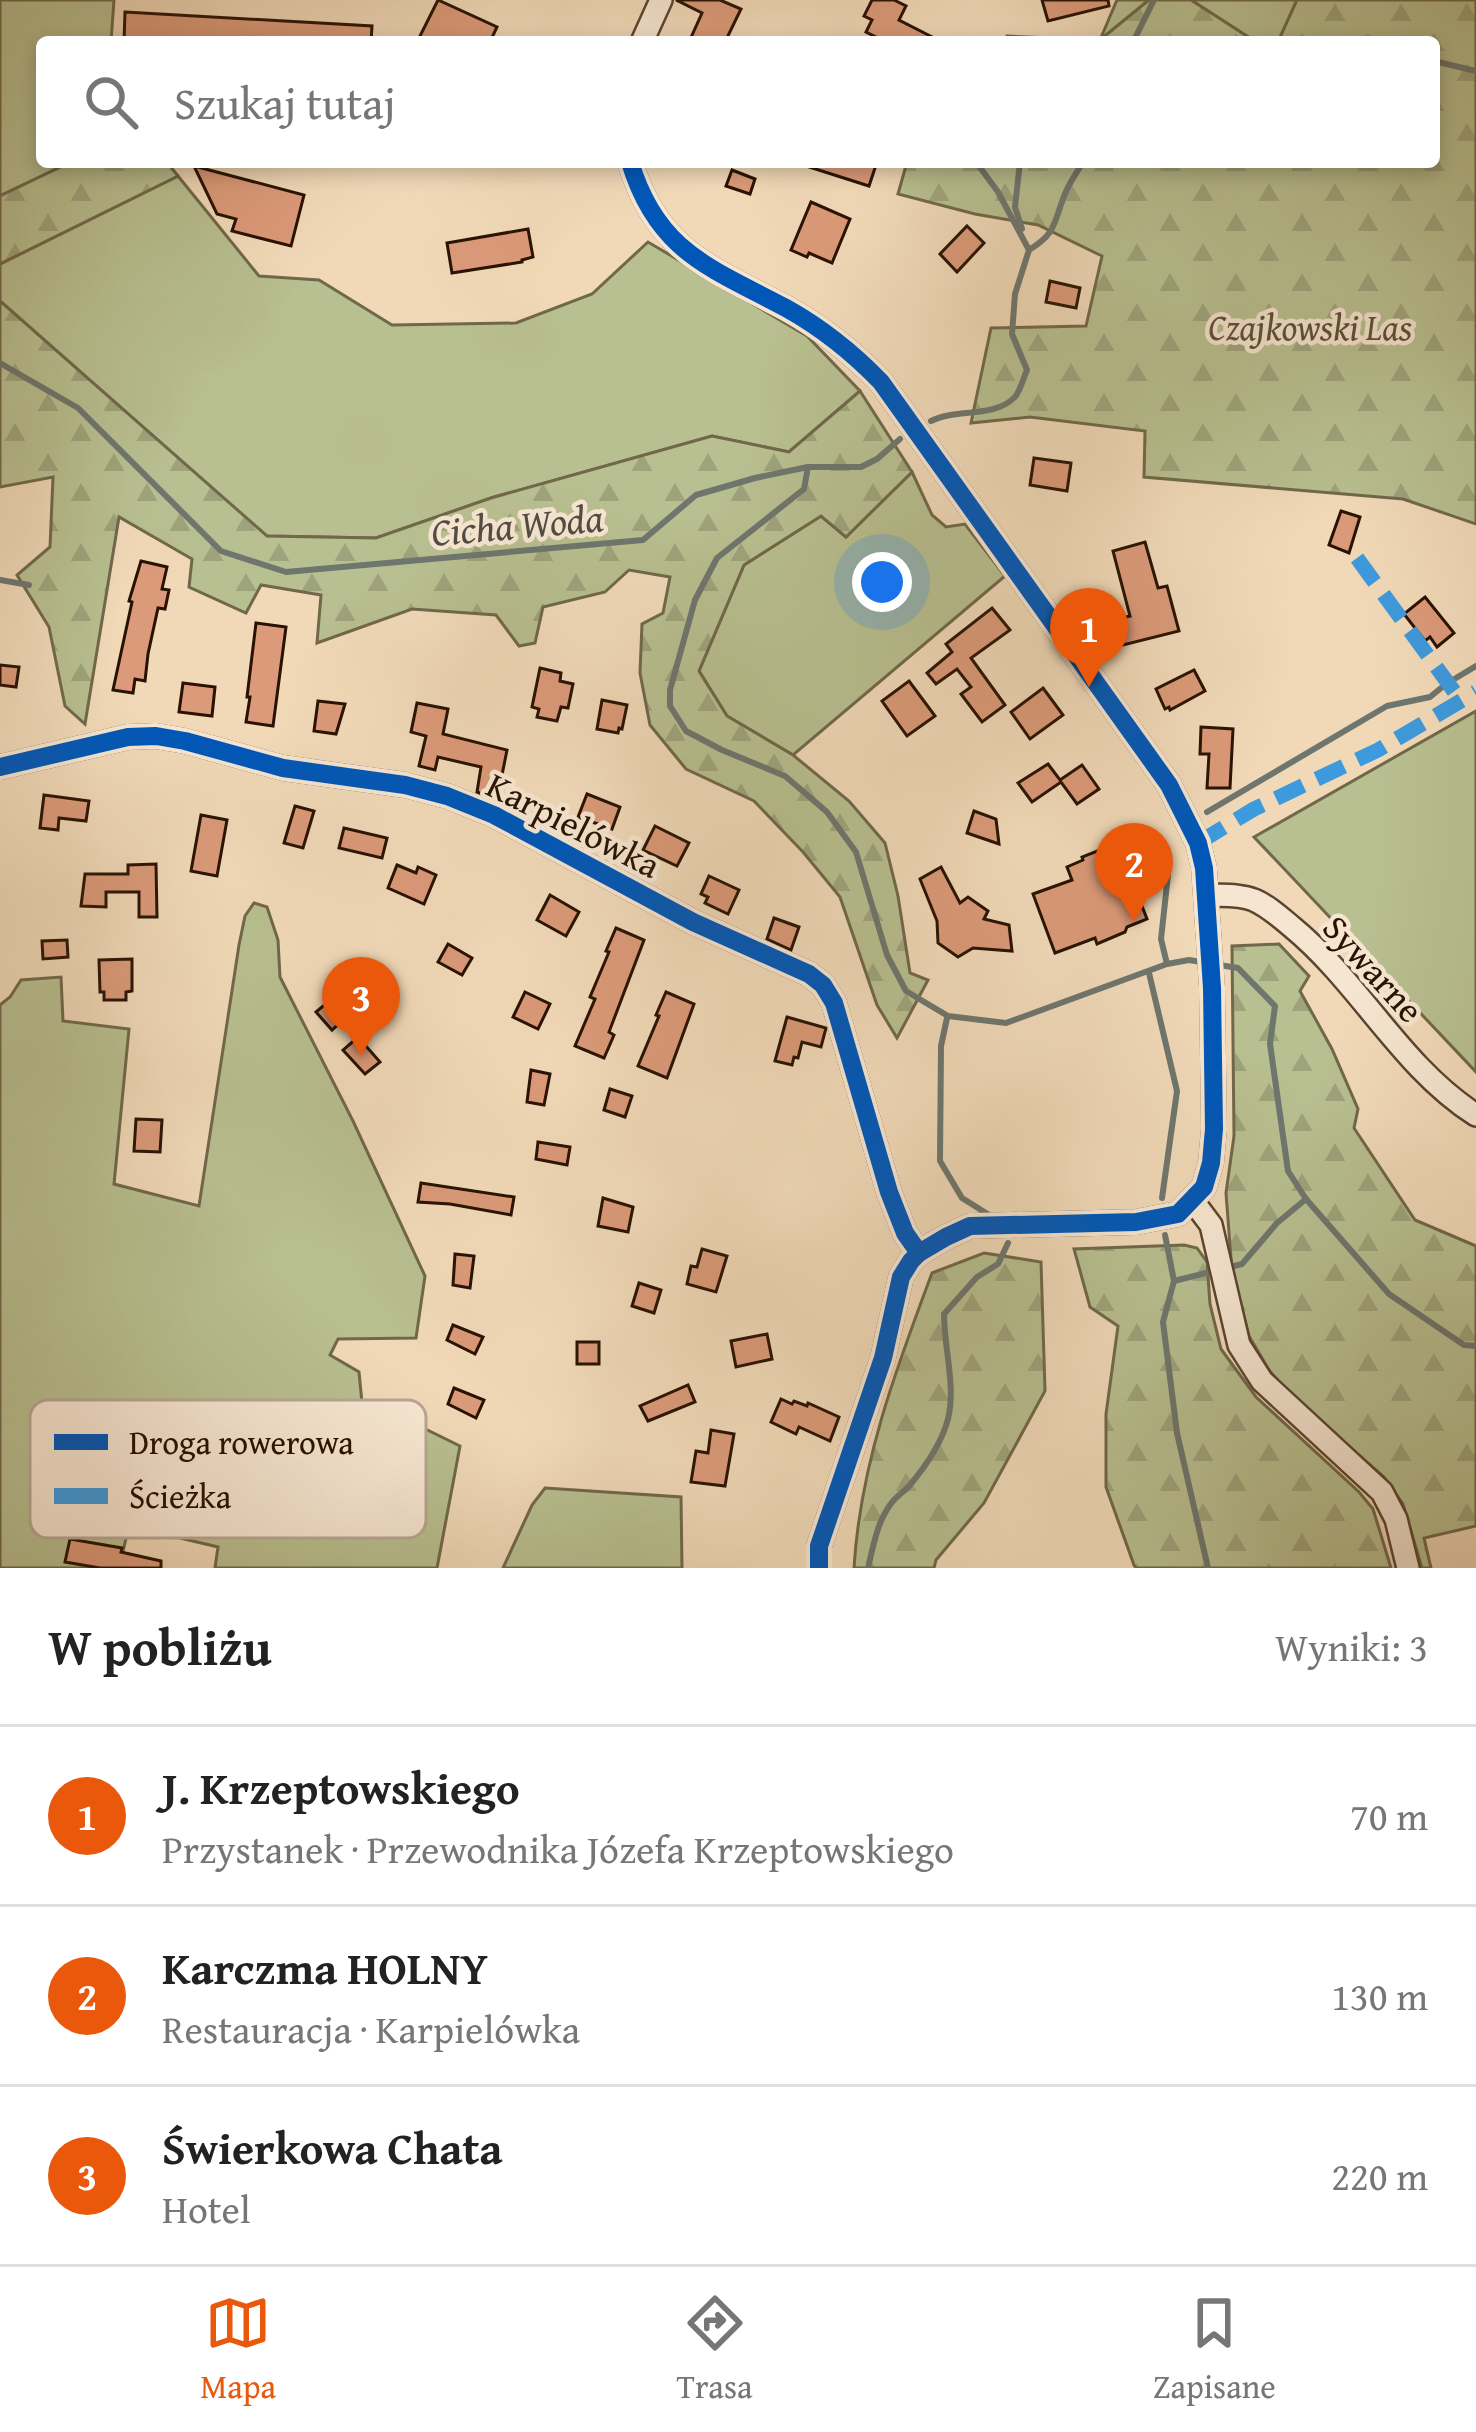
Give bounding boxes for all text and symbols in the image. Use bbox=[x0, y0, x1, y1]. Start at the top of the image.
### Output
search box bbox=[36, 36, 1440, 168]
icon: search bbox=[78, 69, 144, 135]
text: Szukaj tutaj bbox=[174, 70, 396, 135]
park label: Czajkowski Las bbox=[1208, 300, 1412, 353]
water label: Cicha Woda bbox=[429, 488, 605, 560]
your location bbox=[852, 552, 912, 612]
pin: 1 bbox=[1050, 588, 1128, 687]
street label: Karpielówka bbox=[478, 758, 670, 890]
pin: 2 bbox=[1095, 823, 1173, 922]
street label: Sywarne bbox=[1311, 902, 1437, 1034]
pin: 3 bbox=[322, 957, 400, 1056]
legend bbox=[30, 1400, 426, 1538]
text: Droga rowerowa bbox=[129, 1418, 354, 1466]
text: Ścieżka bbox=[129, 1472, 232, 1520]
text: W pobliżu bbox=[48, 1609, 272, 1684]
text: Wyniki: 3 bbox=[1275, 1618, 1428, 1675]
text: J. Krzeptowskiego bbox=[162, 1755, 520, 1820]
text: 1 bbox=[77, 1787, 97, 1844]
text: 70 m bbox=[1350, 1787, 1428, 1844]
text: Przystanek · Przewodnika Józefa Krzeptowskiego bbox=[162, 1820, 954, 1877]
text: Karczma HOLNY bbox=[162, 1935, 488, 2000]
text: 2 bbox=[77, 1967, 97, 2024]
text: 130 m bbox=[1331, 1967, 1428, 2024]
text: Restauracja · Karpielówka bbox=[162, 2000, 580, 2057]
text: Świerkowa Chata bbox=[162, 2115, 503, 2180]
text: 3 bbox=[77, 2147, 97, 2204]
text: 220 m bbox=[1331, 2147, 1428, 2204]
text: Hotel bbox=[162, 2180, 251, 2237]
tab: Mapa bbox=[200, 2290, 276, 2410]
tab: Trasa bbox=[677, 2290, 753, 2410]
tab: Zapisane bbox=[1153, 2290, 1276, 2410]

